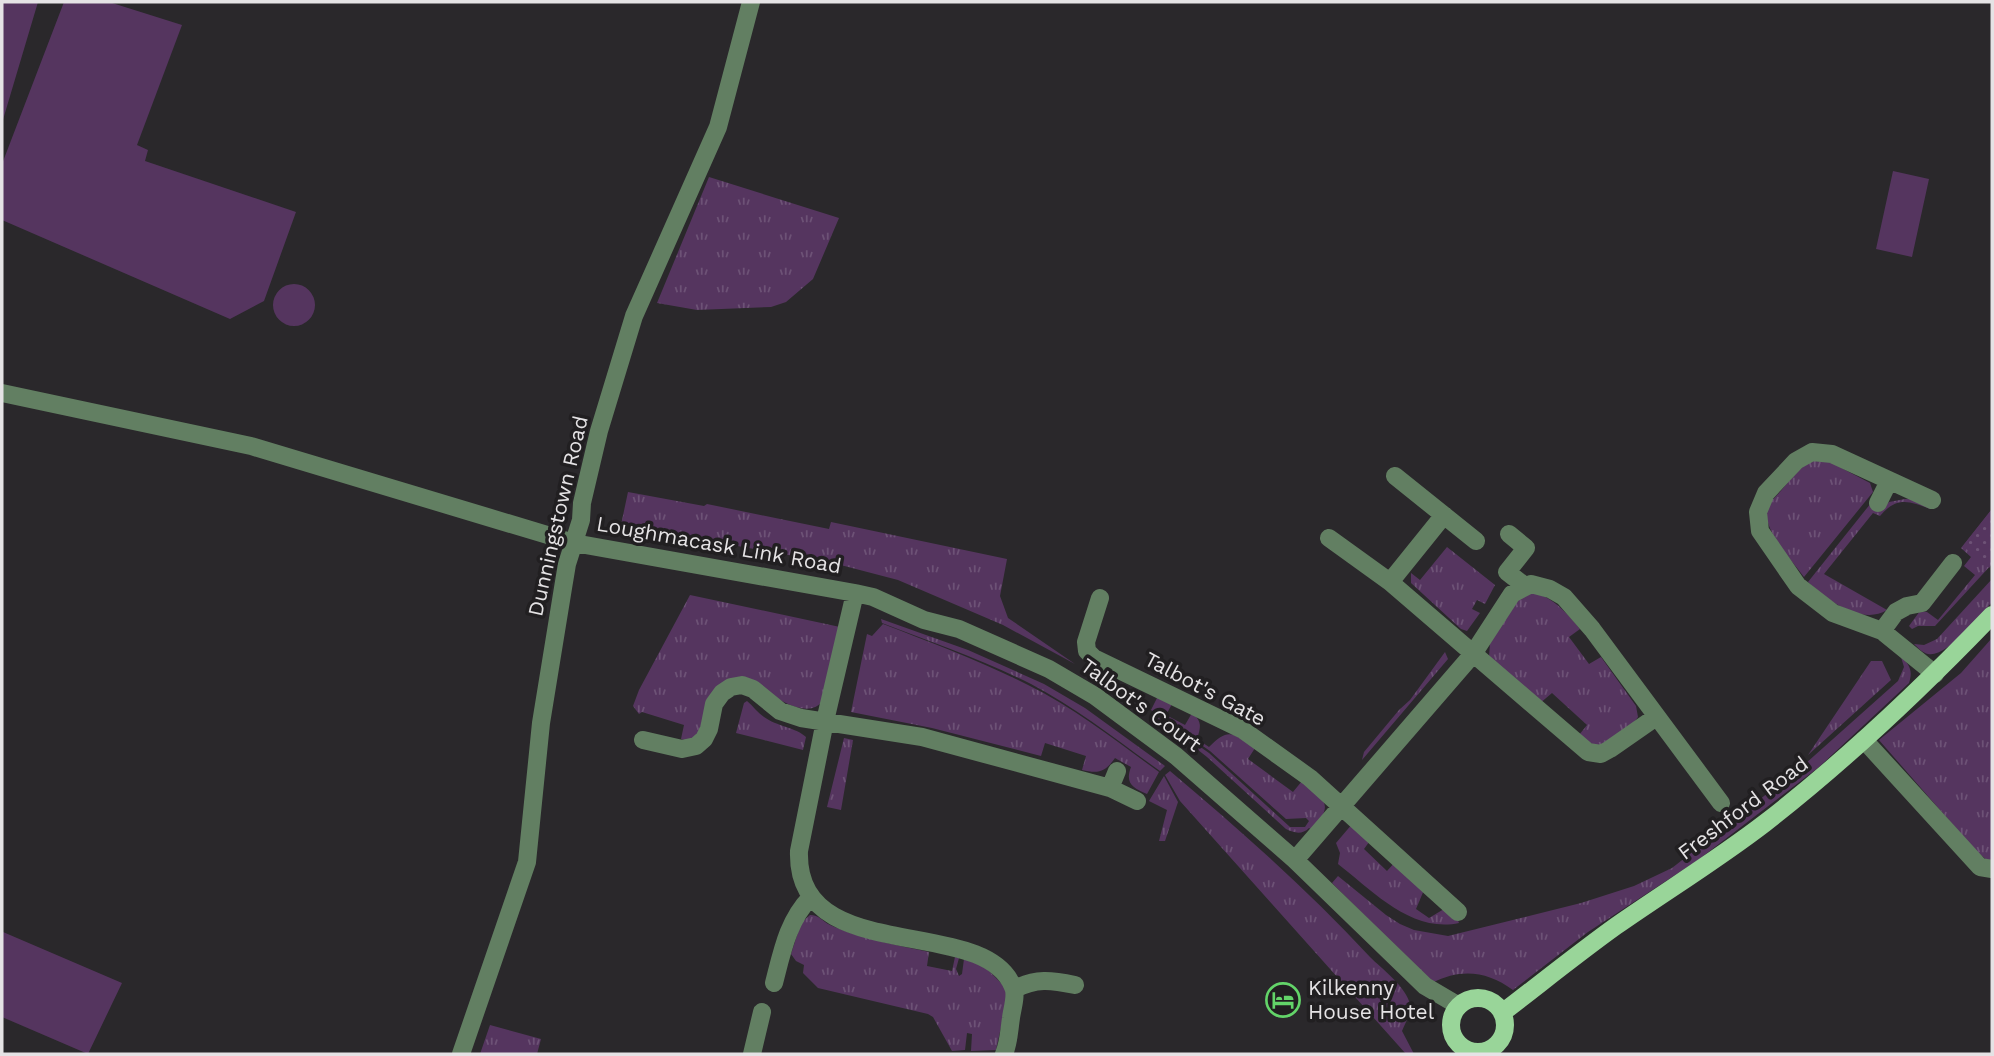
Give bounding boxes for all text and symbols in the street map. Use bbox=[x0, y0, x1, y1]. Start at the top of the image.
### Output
street label: Dunningstown Road bbox=[522, 413, 593, 619]
street label: Loughmacask Link Road bbox=[595, 511, 843, 578]
street label: Talbot's Gate bbox=[1140, 646, 1270, 731]
street label: Talbot's Court bbox=[1076, 653, 1207, 757]
street label: Freshford Road bbox=[1673, 750, 1813, 865]
place label: Kilkenny House Hotel bbox=[1308, 975, 1435, 1024]
hotel icon: Kilkenny House Hotel bbox=[1264, 981, 1302, 1019]

